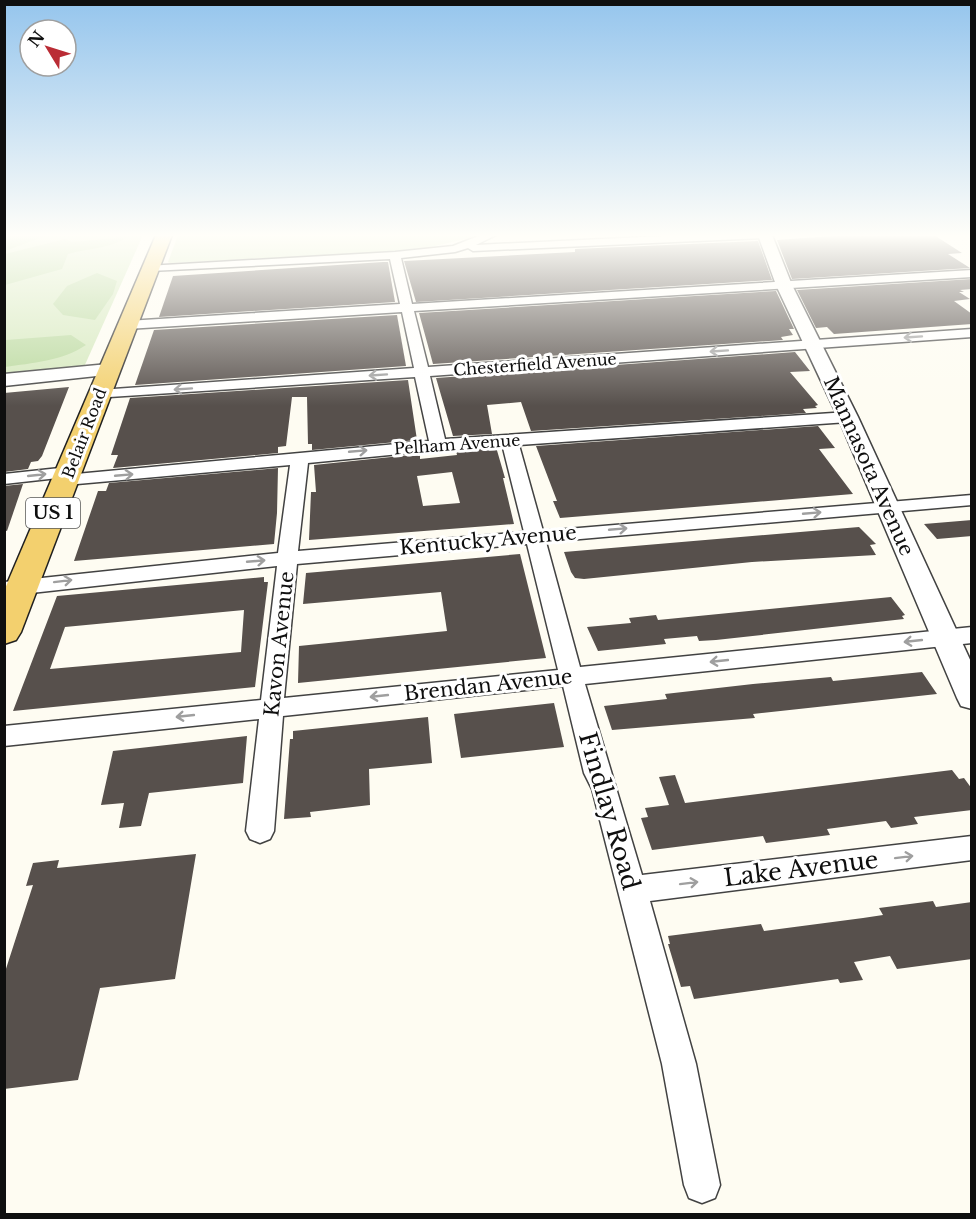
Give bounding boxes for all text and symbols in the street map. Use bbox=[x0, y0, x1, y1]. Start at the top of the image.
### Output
north arrow bbox=[18, 18, 78, 78]
text: N bbox=[24, 27, 49, 51]
one-way arrow bbox=[904, 332, 924, 343]
one-way arrow bbox=[709, 346, 729, 357]
street label: Chesterfield Avenue bbox=[453, 348, 617, 380]
one-way arrow bbox=[368, 370, 388, 381]
street label: Mannasota Avenue bbox=[819, 373, 919, 559]
one-way arrow bbox=[174, 384, 193, 395]
street label: Belair Road bbox=[58, 385, 110, 481]
street label: Pelham Avenue bbox=[393, 430, 521, 458]
one-way arrow bbox=[347, 445, 367, 456]
one-way arrow bbox=[26, 469, 46, 480]
one-way arrow bbox=[113, 469, 133, 480]
road number: US 1 bbox=[26, 498, 80, 528]
one-way arrow bbox=[802, 507, 822, 518]
street label: Kentucky Avenue bbox=[398, 520, 578, 560]
one-way arrow bbox=[608, 523, 628, 534]
one-way arrow bbox=[246, 555, 266, 566]
street label: Kavon Avenue bbox=[259, 570, 299, 718]
one-way arrow bbox=[52, 576, 72, 587]
one-way arrow bbox=[904, 636, 924, 647]
one-way arrow bbox=[710, 656, 730, 667]
street label: Brendan Avenue bbox=[403, 664, 573, 706]
one-way arrow bbox=[370, 691, 390, 702]
one-way arrow bbox=[176, 711, 196, 722]
street label: Findlay Road bbox=[573, 729, 646, 893]
street label: Lake Avenue bbox=[722, 845, 880, 892]
one-way arrow bbox=[893, 851, 913, 862]
one-way arrow bbox=[679, 877, 699, 888]

